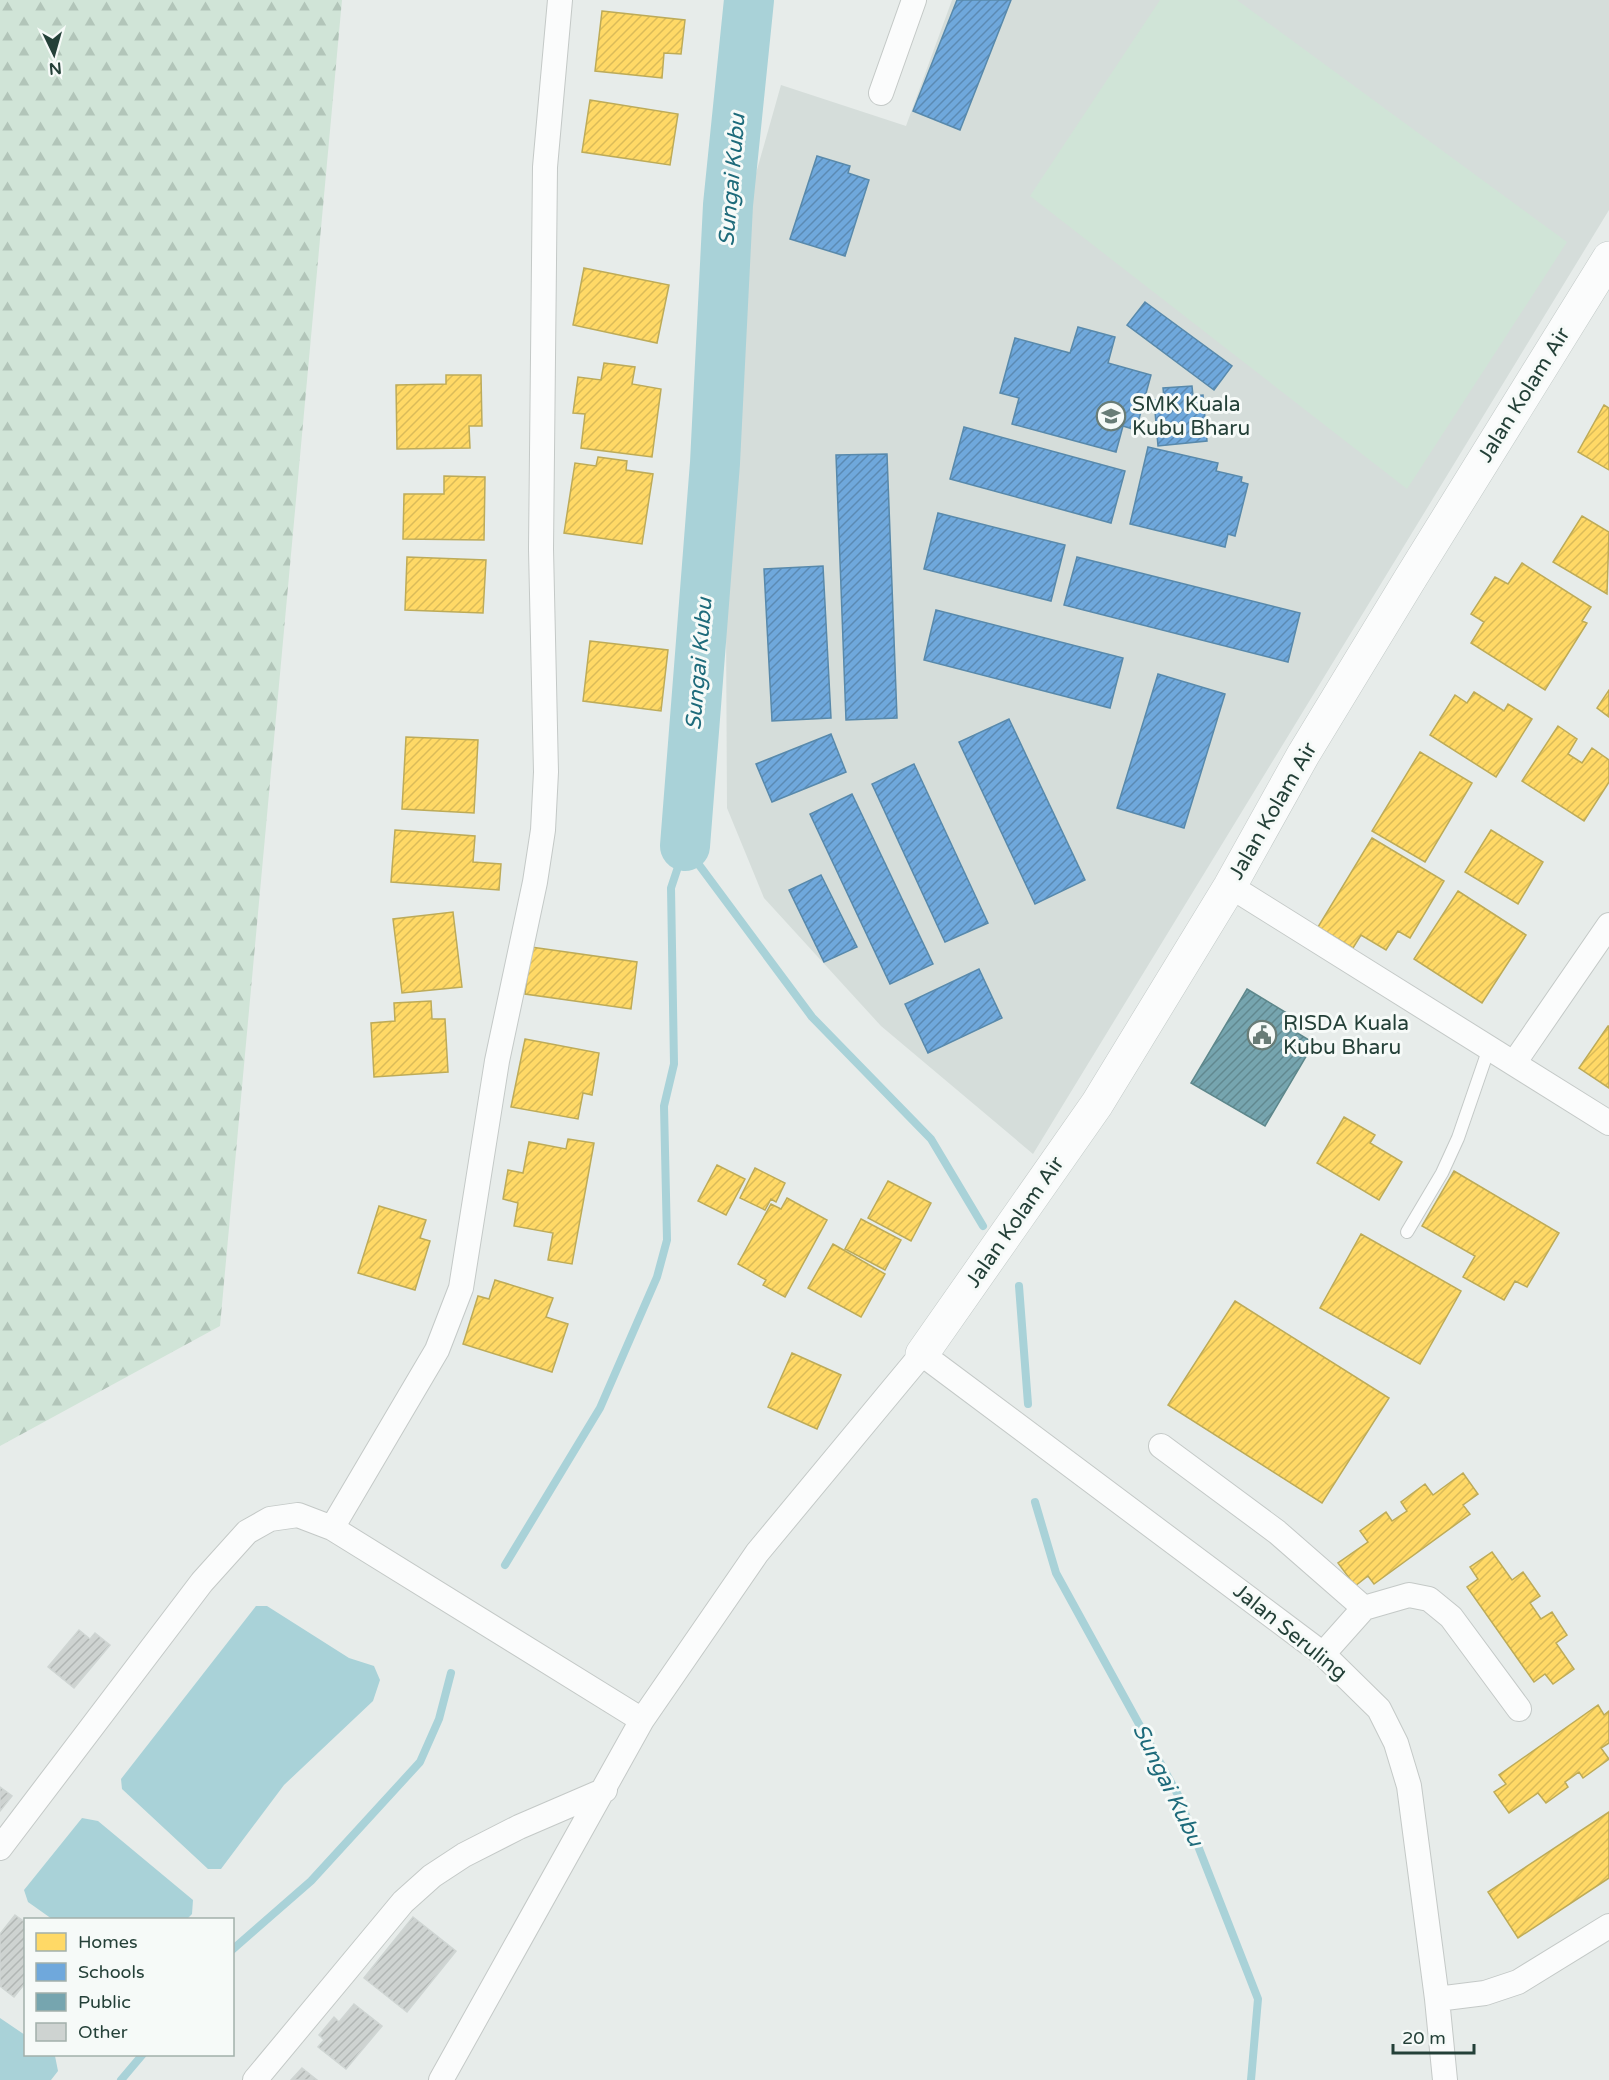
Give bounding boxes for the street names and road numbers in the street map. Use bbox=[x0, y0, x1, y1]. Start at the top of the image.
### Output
street label: Jalan Kolam Air bbox=[1473, 323, 1575, 467]
street label: Jalan Kolam Air bbox=[1224, 738, 1322, 884]
street label: Jalan Kolam Air bbox=[961, 1152, 1069, 1292]
street label: Jalan Seruling bbox=[1228, 1579, 1352, 1685]

